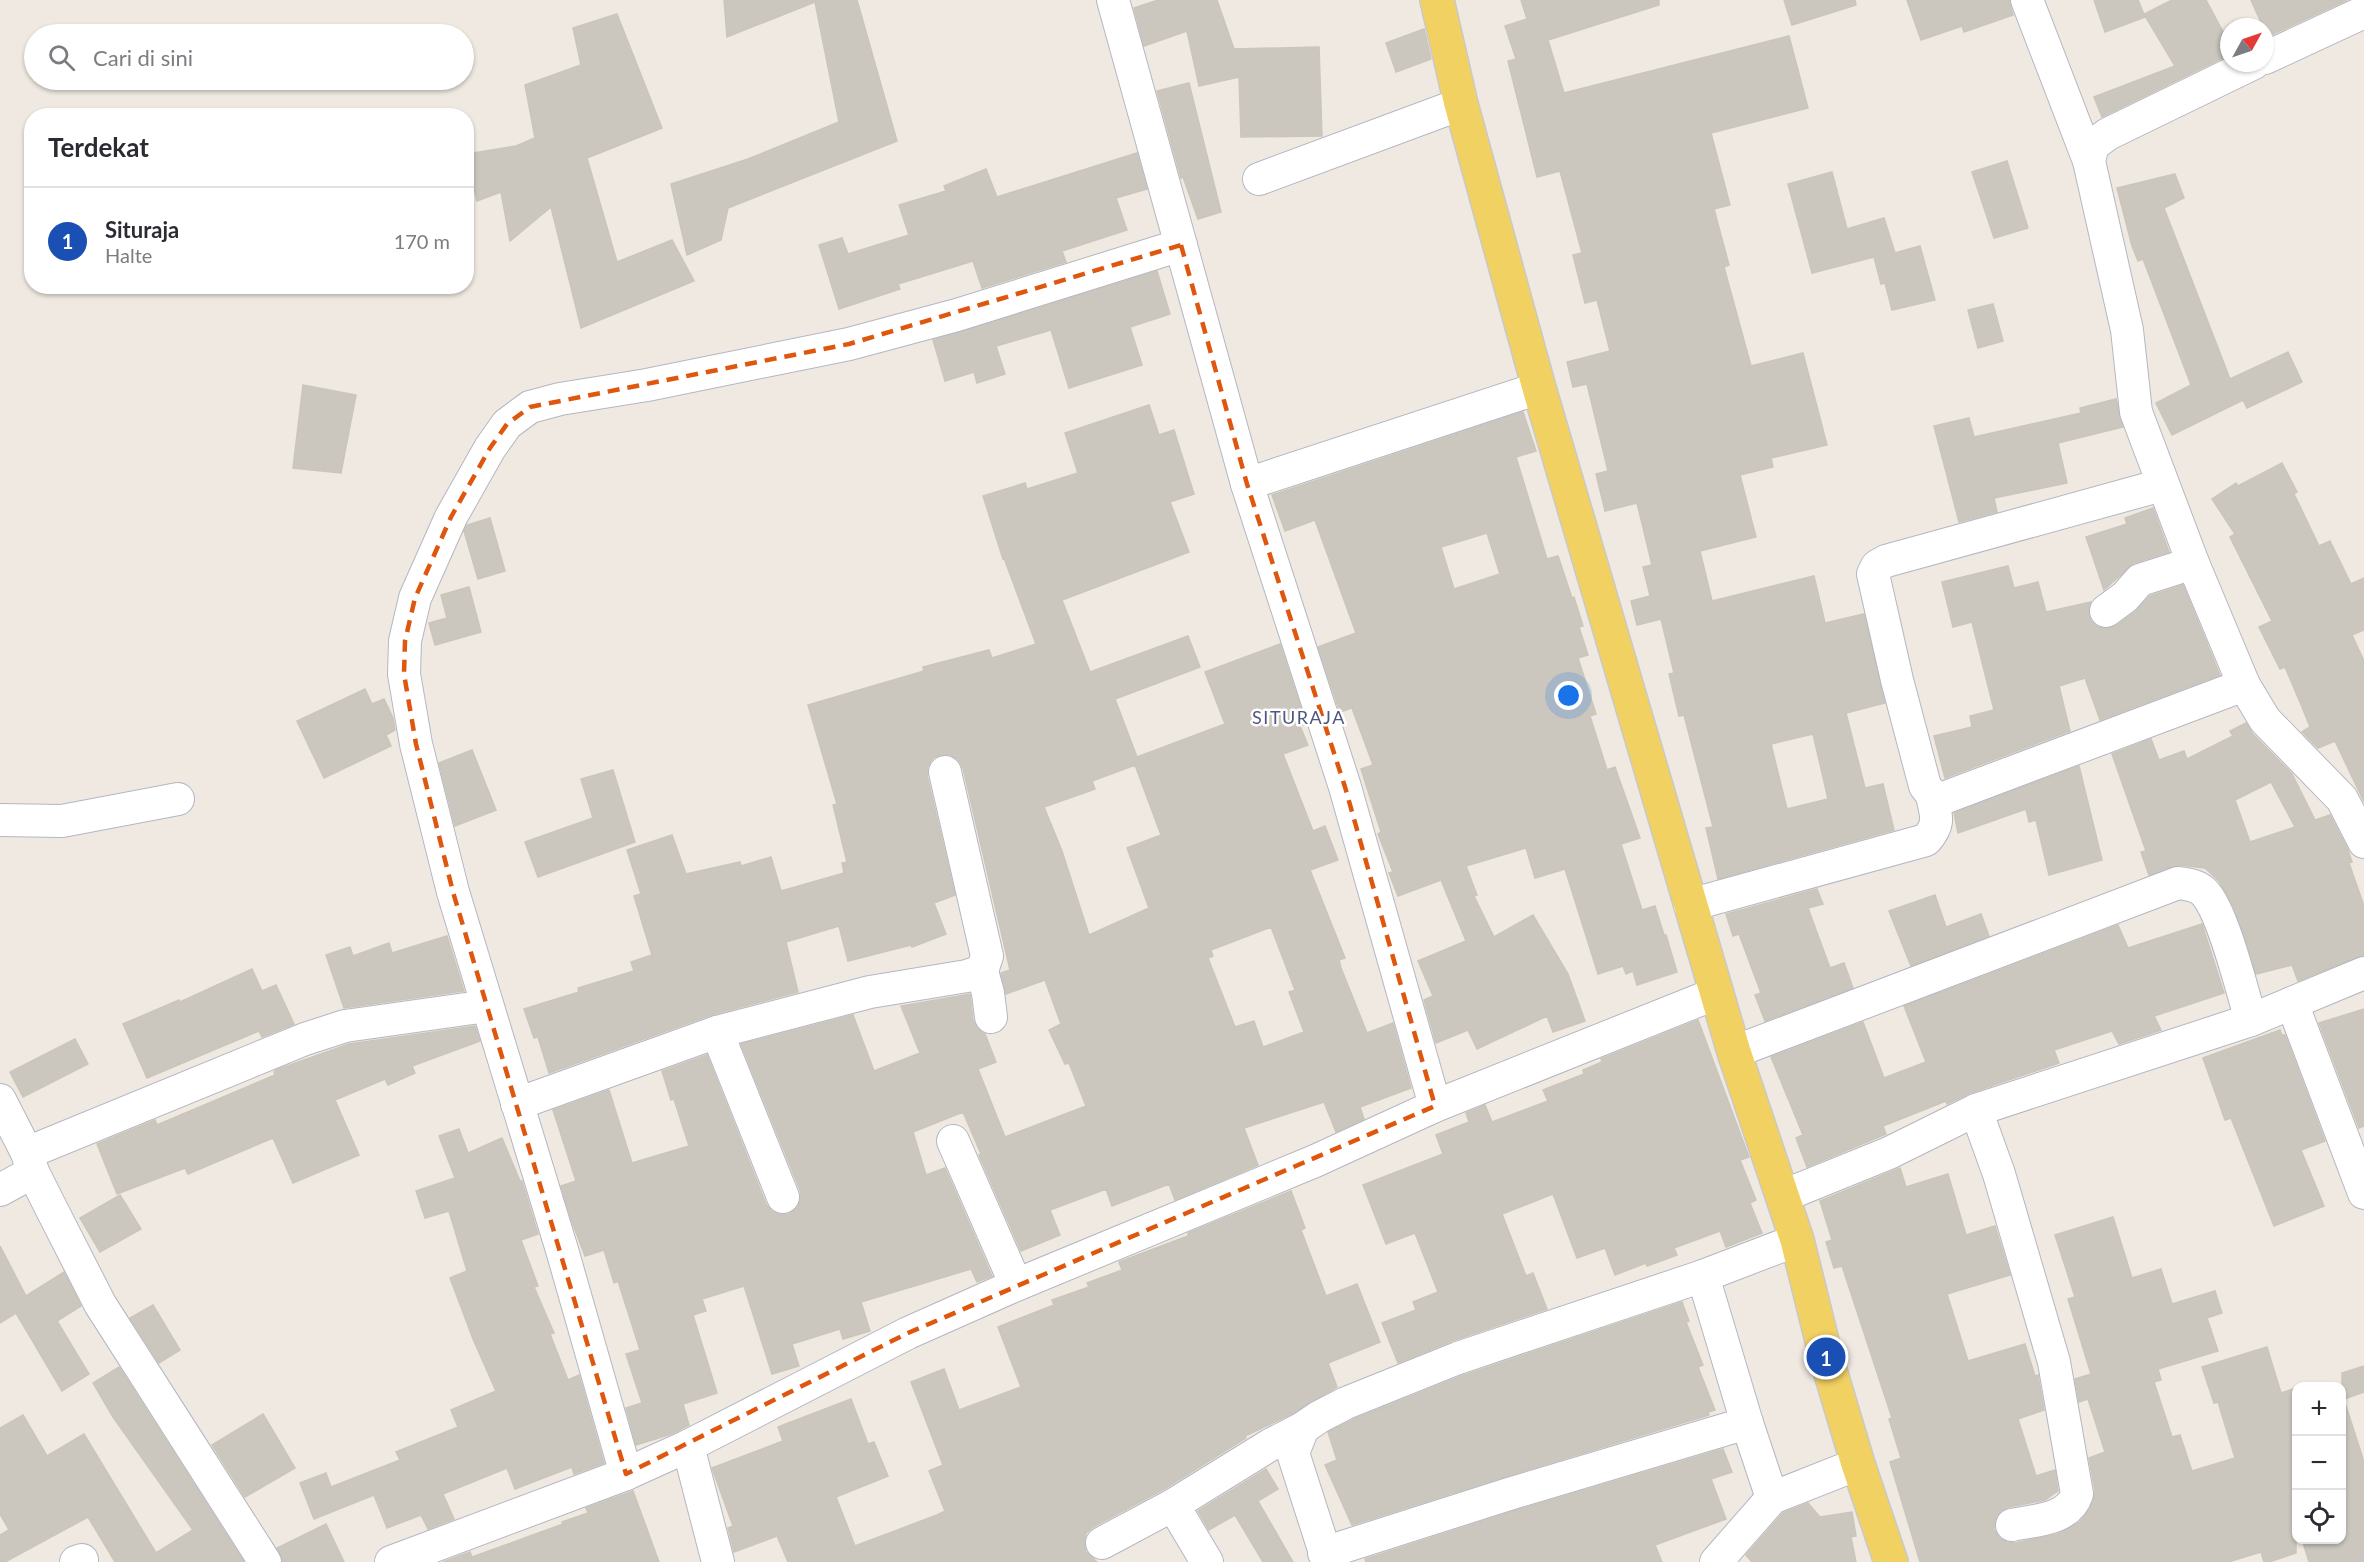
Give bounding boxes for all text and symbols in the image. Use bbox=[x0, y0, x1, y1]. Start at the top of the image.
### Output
north arrow bbox=[2220, 18, 2274, 72]
search box bbox=[24, 24, 474, 90]
icon: search bbox=[45, 41, 78, 74]
text: Cari di sini bbox=[93, 44, 193, 71]
text: Terdekat bbox=[48, 131, 149, 163]
text: Situraja bbox=[105, 216, 179, 243]
text: 1 bbox=[62, 229, 73, 253]
text: 170 m bbox=[394, 229, 450, 253]
text: Halte bbox=[105, 243, 152, 267]
your location bbox=[1554, 681, 1583, 710]
district label: SITURAJA bbox=[1252, 706, 1346, 728]
pin: 1 bbox=[1806, 1334, 1846, 1380]
map controls bbox=[2292, 1382, 2346, 1544]
button: + bbox=[2292, 1382, 2346, 1436]
button: − bbox=[2292, 1436, 2346, 1490]
button: locate bbox=[2292, 1490, 2346, 1544]

